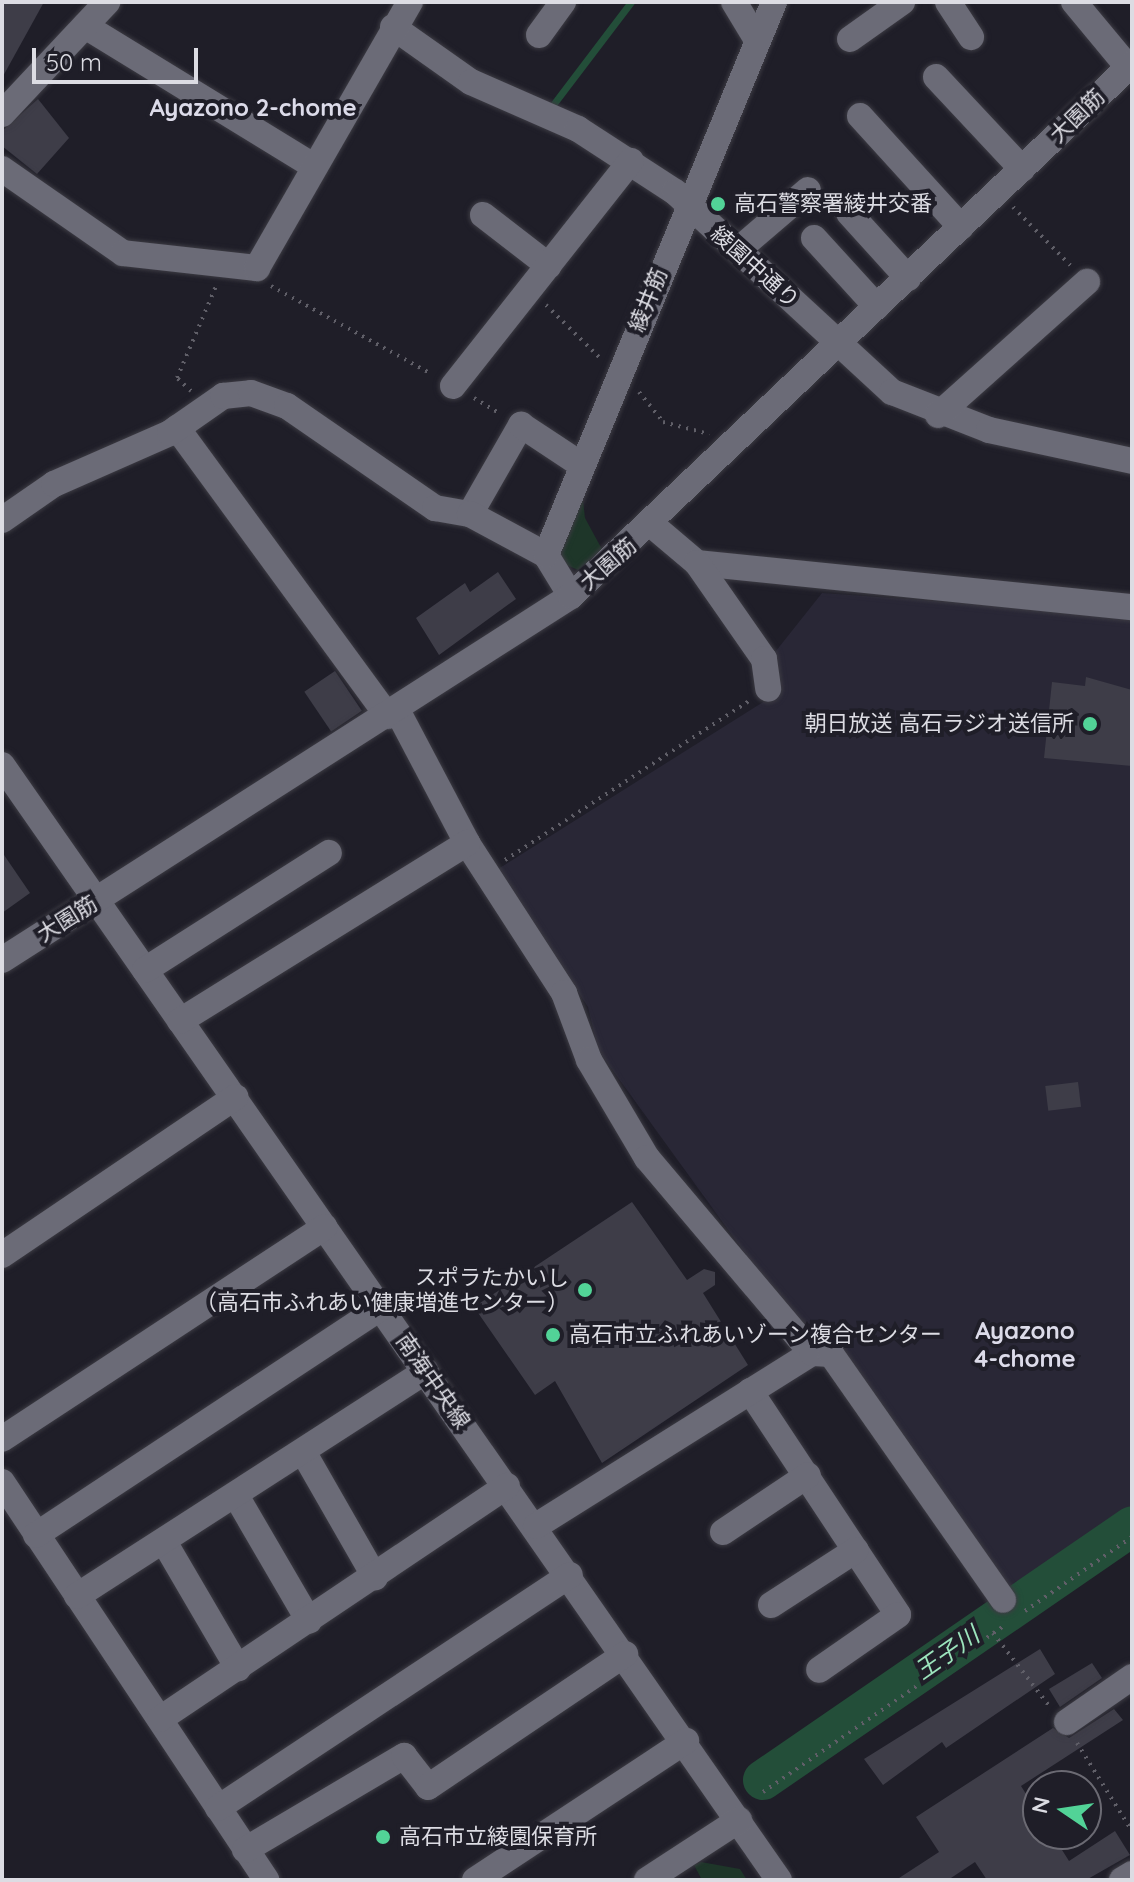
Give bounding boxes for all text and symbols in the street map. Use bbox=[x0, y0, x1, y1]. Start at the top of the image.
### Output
scale bar bbox=[36, 32, 202, 82]
text: 50 m bbox=[46, 47, 102, 77]
street label: 大園筋 bbox=[1044, 84, 1110, 148]
district label: Ayazono 2-chome bbox=[149, 94, 357, 122]
place label: 高石警察署綾井交番 bbox=[734, 191, 932, 217]
marker: 高石警察署綾井交番 bbox=[709, 195, 727, 213]
street label: 綾園中通り bbox=[705, 220, 805, 314]
street label: 綾井筋 bbox=[623, 264, 673, 336]
street label: 大園筋 bbox=[574, 532, 642, 596]
place label: 朝日放送 高石ラジオ送信所 bbox=[804, 711, 1074, 737]
marker: 朝日放送 高石ラジオ送信所 bbox=[1081, 715, 1099, 733]
street label: 大園筋 bbox=[32, 890, 102, 948]
place label: スポラたかいし （高石市ふれあい健康増進センター） bbox=[195, 1264, 569, 1316]
marker: スポラたかいし （高石市ふれあい健康増進センター） bbox=[576, 1281, 594, 1299]
district label: Ayazono 4-chome bbox=[974, 1317, 1076, 1373]
place label: 高石市立ふれあいゾーン複合センター bbox=[569, 1322, 943, 1348]
marker: 高石市立ふれあいゾーン複合センター bbox=[544, 1326, 562, 1344]
street label: 南海中央線 bbox=[391, 1328, 475, 1434]
water label: 王子川 bbox=[909, 1621, 985, 1685]
north arrow bbox=[1022, 1770, 1102, 1850]
text: N bbox=[1025, 1794, 1056, 1816]
place label: 高石市立綾園保育所 bbox=[399, 1824, 597, 1850]
marker: 高石市立綾園保育所 bbox=[374, 1828, 392, 1846]

